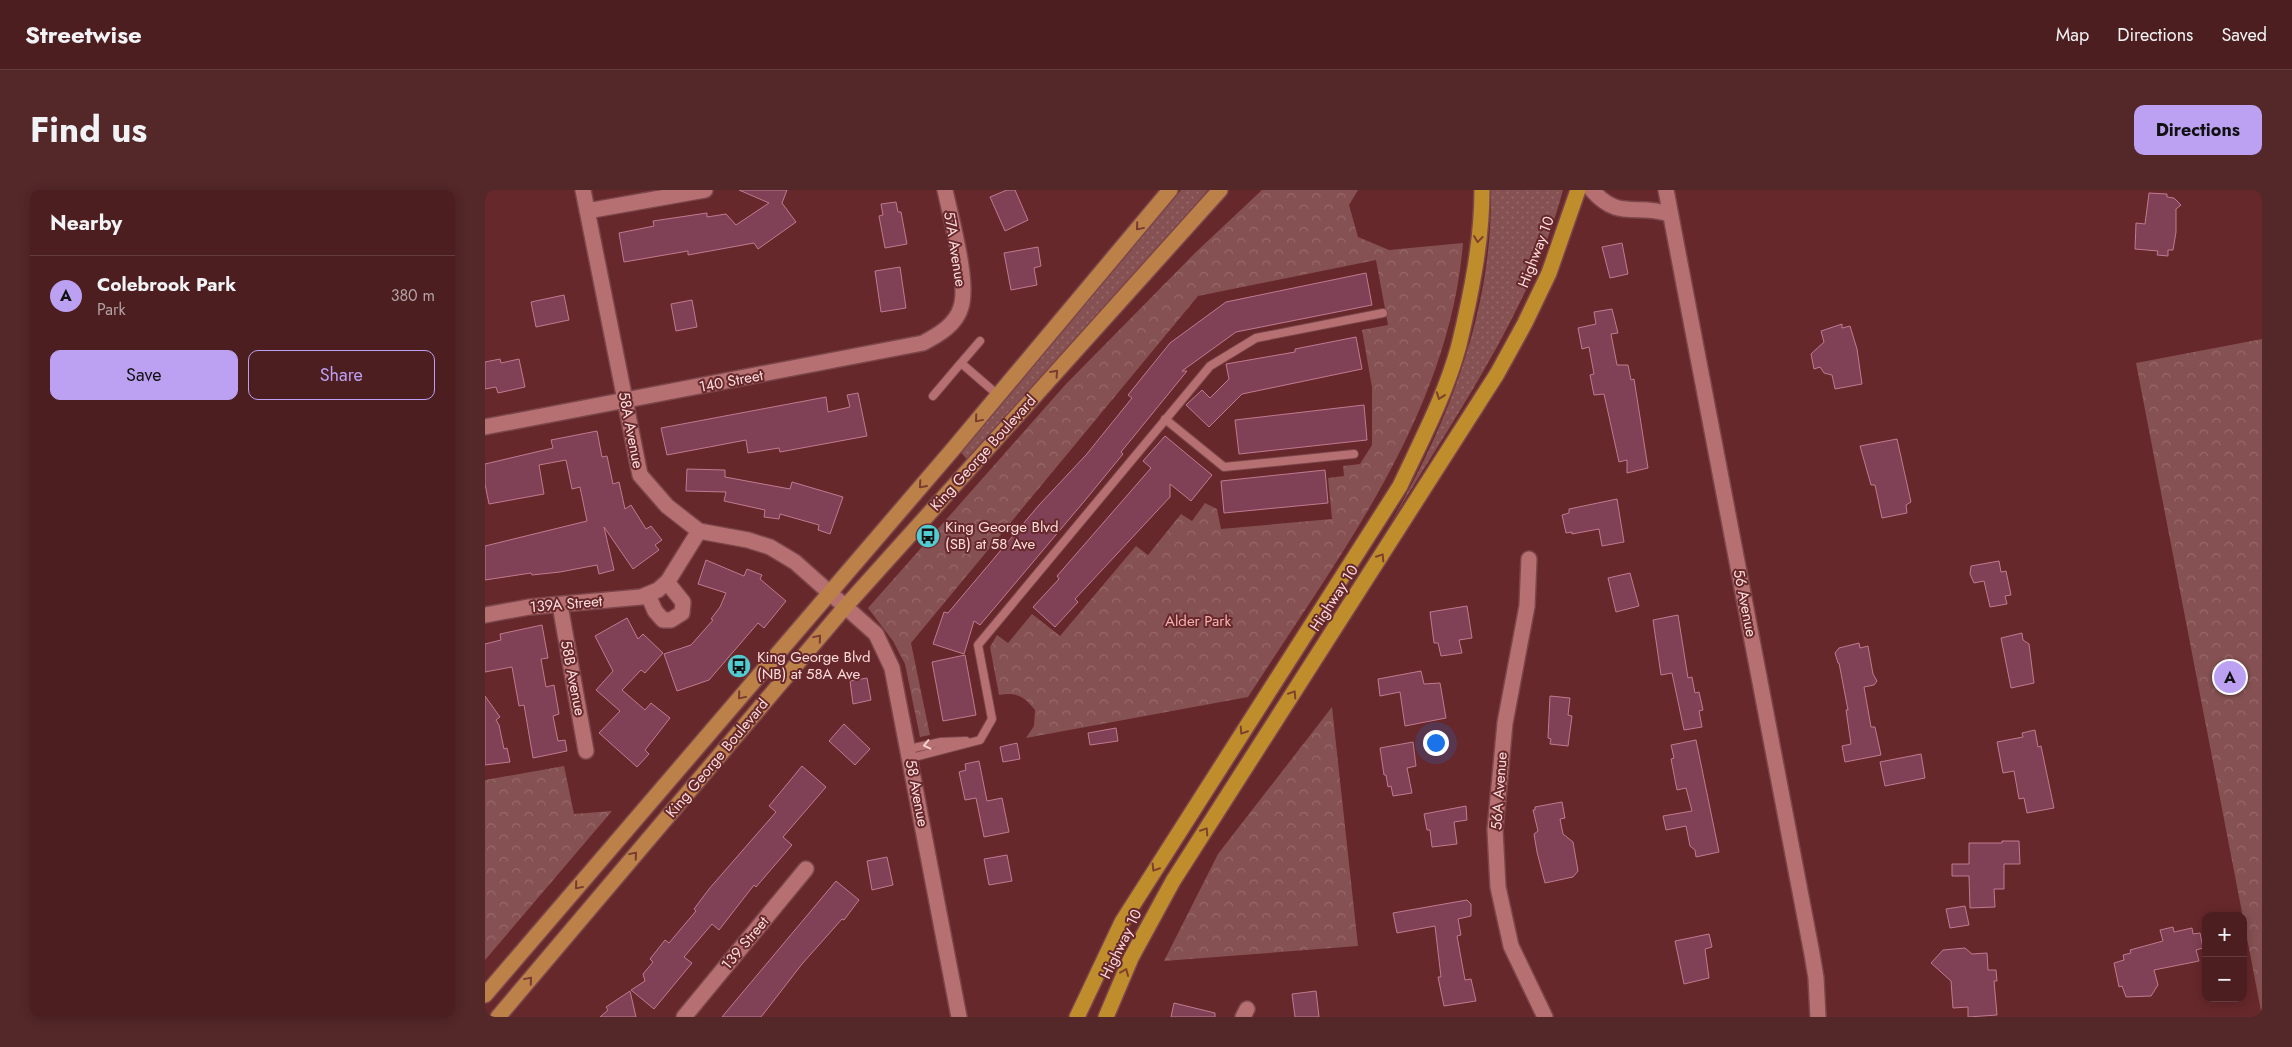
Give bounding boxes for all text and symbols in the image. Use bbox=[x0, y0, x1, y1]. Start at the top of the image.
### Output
text: Streetwise bbox=[25, 17, 142, 52]
text: Map bbox=[2056, 22, 2089, 48]
text: Directions bbox=[2117, 22, 2193, 48]
text: Saved bbox=[2221, 22, 2267, 48]
text: Find us bbox=[30, 105, 147, 155]
button: Directions bbox=[2134, 105, 2262, 155]
text: Nearby bbox=[50, 208, 122, 238]
street label: 57A Avenue bbox=[938, 210, 972, 289]
street label: Highway 10 bbox=[1512, 213, 1560, 291]
one-way arrow bbox=[1136, 222, 1145, 231]
one-way arrow bbox=[1474, 234, 1484, 243]
text: Colebrook Park bbox=[97, 271, 236, 298]
text: A bbox=[60, 284, 72, 307]
text: 380 m bbox=[391, 284, 435, 307]
text: Park bbox=[97, 298, 126, 321]
button: Save bbox=[50, 350, 238, 400]
button: Share bbox=[248, 350, 435, 400]
street label: 140 Street bbox=[697, 364, 765, 398]
one-way arrow bbox=[1049, 370, 1058, 379]
street label: 58A Avenue bbox=[613, 390, 649, 470]
street label: King George Boulevard bbox=[925, 390, 1041, 516]
one-way arrow bbox=[1436, 391, 1446, 400]
one-way arrow bbox=[976, 413, 984, 422]
one-way arrow bbox=[919, 479, 928, 488]
place label: King George Blvd (SB) at 58 Ave bbox=[945, 516, 1059, 555]
bus stop icon: King George Blvd (SB) at 58 Ave bbox=[915, 523, 941, 549]
one-way arrow bbox=[1374, 554, 1384, 563]
street label: Highway 10 bbox=[1304, 560, 1364, 636]
street label: 56 Avenue bbox=[1728, 567, 1762, 639]
street label: 139A Street bbox=[529, 590, 604, 618]
park label: Alder Park bbox=[1165, 610, 1231, 632]
one-way arrow bbox=[813, 635, 821, 644]
street label: 58B Avenue bbox=[555, 638, 591, 718]
place label: King George Blvd (NB) at 58A Ave bbox=[757, 646, 871, 685]
bus stop icon: King George Blvd (NB) at 58A Ave bbox=[726, 653, 752, 679]
pin: A bbox=[2214, 658, 2246, 696]
one-way arrow bbox=[738, 690, 746, 699]
one-way arrow bbox=[1287, 691, 1296, 700]
street label: King George Boulevard bbox=[661, 694, 773, 822]
one-way arrow bbox=[1240, 726, 1249, 735]
your location bbox=[1423, 730, 1449, 756]
one-way arrow bbox=[923, 740, 931, 750]
street label: 56A Avenue bbox=[1485, 751, 1513, 831]
street label: 58 Avenue bbox=[900, 758, 934, 829]
one-way arrow bbox=[1199, 827, 1209, 836]
one-way arrow bbox=[628, 852, 637, 861]
one-way arrow bbox=[1152, 863, 1161, 872]
one-way arrow bbox=[576, 880, 584, 889]
street label: Highway 10 bbox=[1095, 905, 1147, 983]
street label: 139 Street bbox=[716, 911, 774, 975]
map controls bbox=[2202, 912, 2247, 1002]
button: + bbox=[2202, 912, 2247, 957]
button: − bbox=[2202, 957, 2247, 1002]
one-way arrow bbox=[1119, 968, 1130, 977]
one-way arrow bbox=[523, 976, 532, 985]

